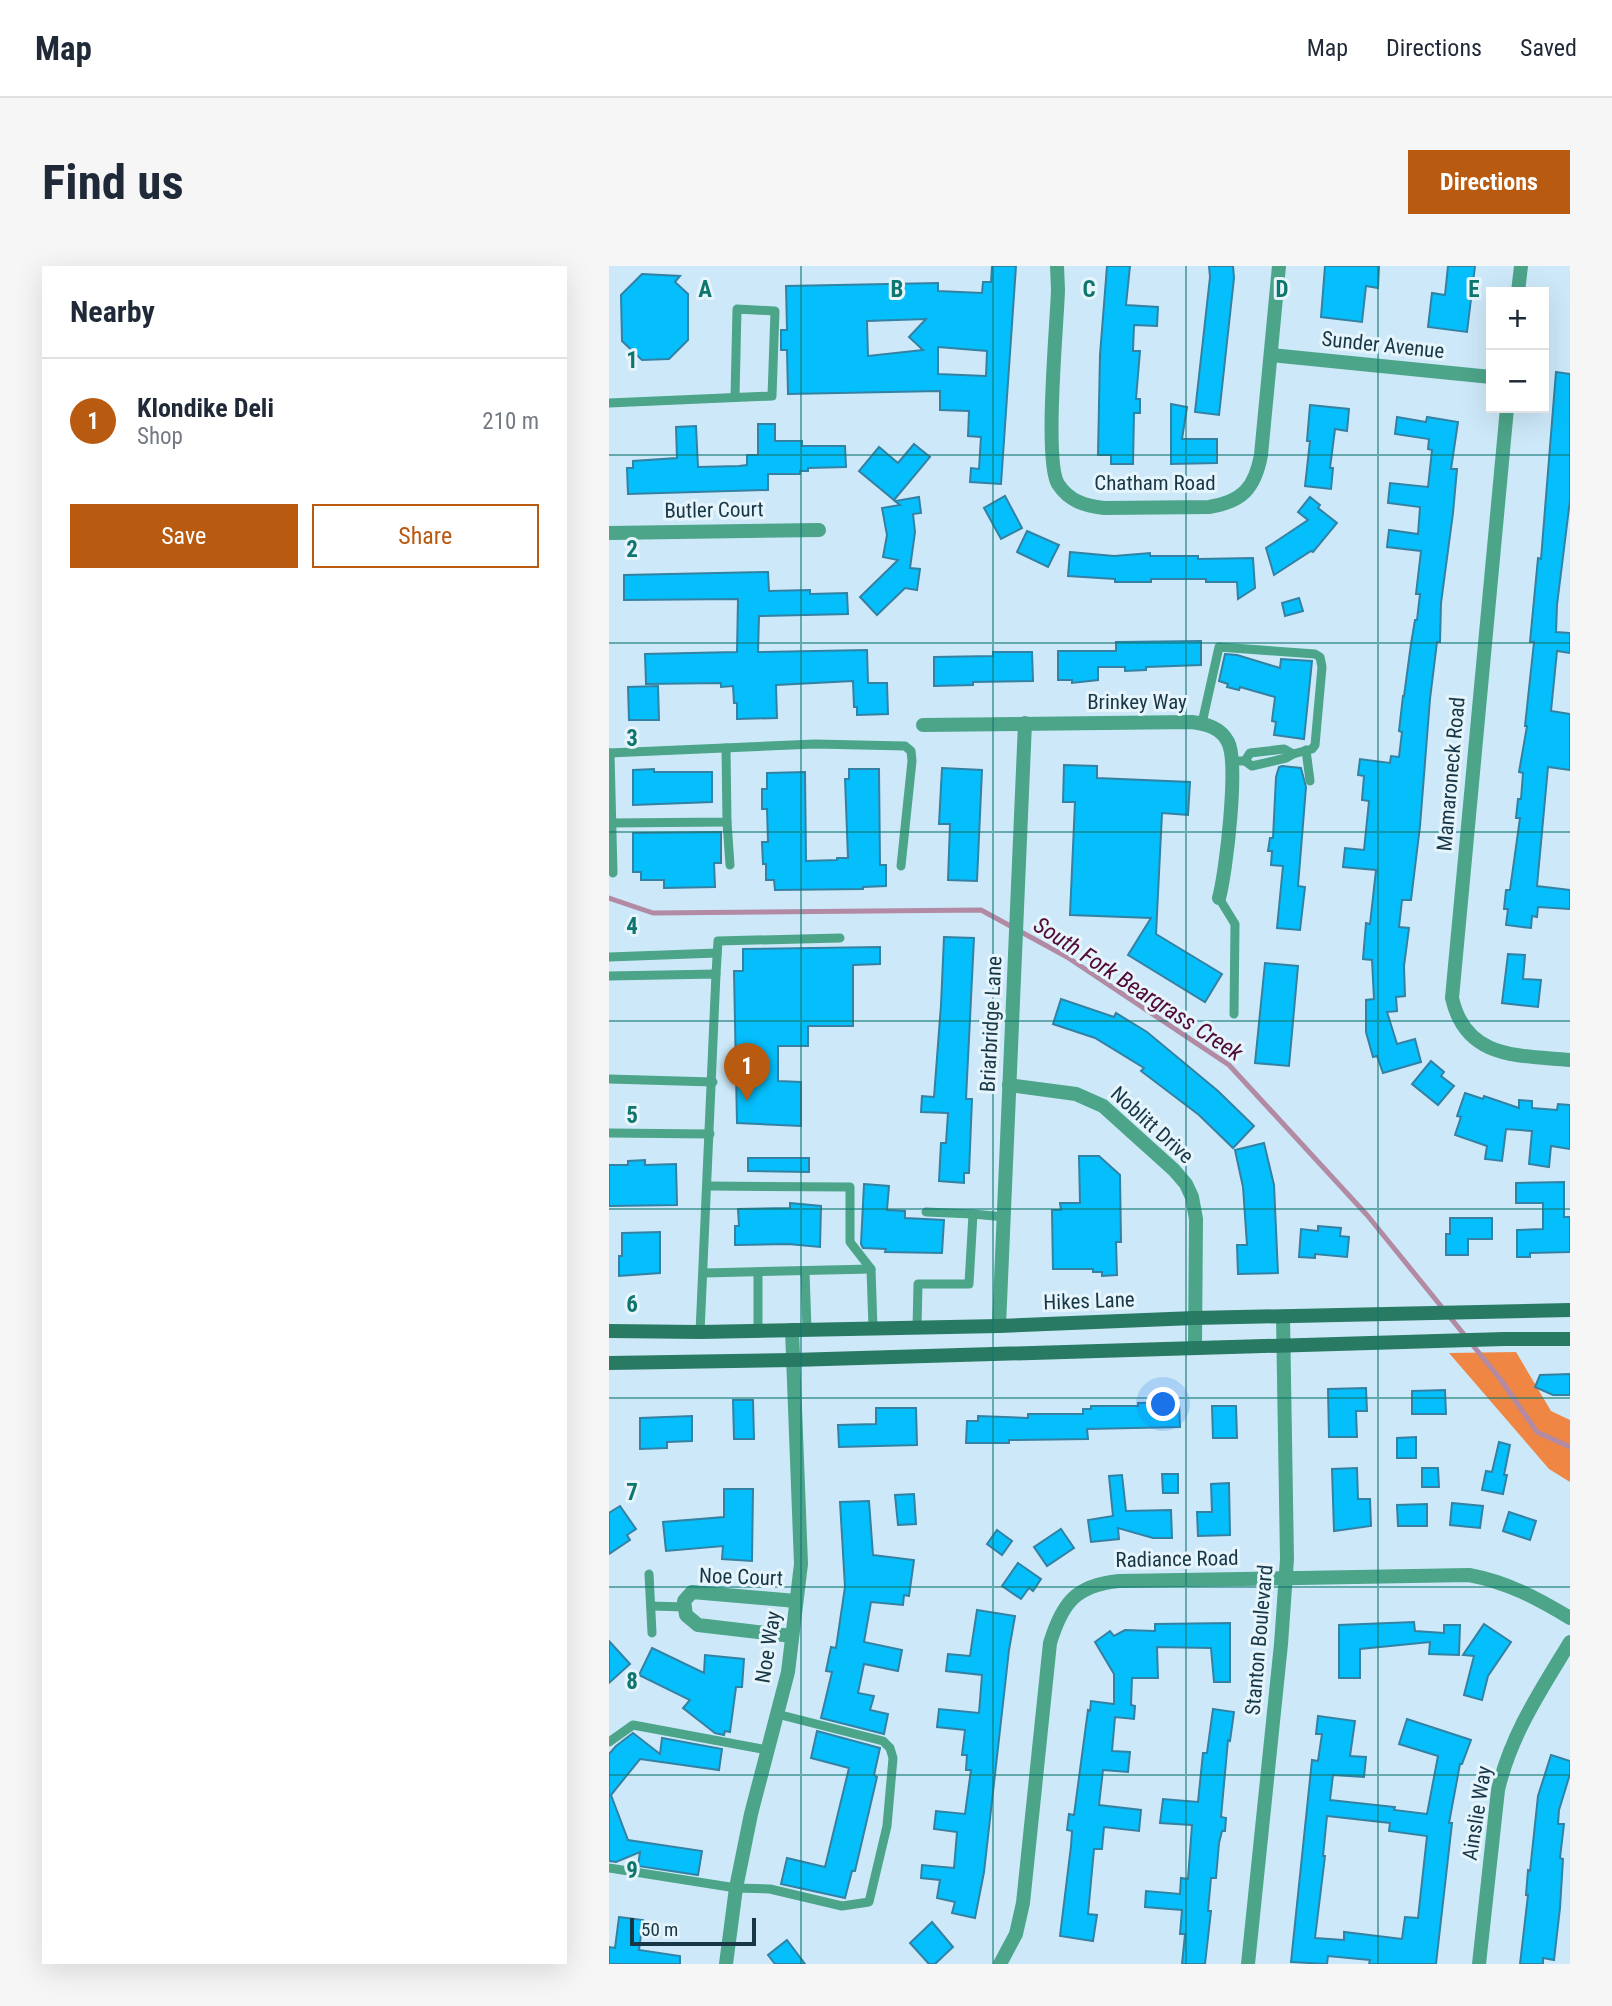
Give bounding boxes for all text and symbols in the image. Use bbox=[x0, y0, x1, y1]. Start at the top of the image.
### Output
text: Map bbox=[35, 29, 92, 68]
text: Map bbox=[1307, 34, 1348, 62]
text: Directions bbox=[1386, 34, 1482, 62]
text: Saved bbox=[1520, 34, 1577, 62]
button: Directions bbox=[1408, 150, 1570, 214]
text: Find us bbox=[42, 154, 184, 211]
text: A bbox=[698, 276, 712, 303]
text: B bbox=[891, 276, 903, 303]
text: C bbox=[1082, 276, 1096, 303]
text: D bbox=[1276, 276, 1289, 303]
text: E bbox=[1468, 276, 1480, 303]
map controls bbox=[1486, 287, 1549, 413]
button: + bbox=[1486, 287, 1549, 350]
text: Nearby bbox=[70, 294, 155, 329]
street label: Sunder Avenue bbox=[1321, 327, 1446, 363]
text: 1 bbox=[626, 347, 638, 374]
button: − bbox=[1486, 350, 1549, 413]
text: Klondike Deli bbox=[137, 393, 274, 423]
text: 1 bbox=[87, 408, 99, 435]
text: 210 m bbox=[482, 408, 539, 435]
text: Shop bbox=[137, 423, 183, 450]
street label: Chatham Road bbox=[1094, 471, 1216, 495]
street label: Butler Court bbox=[664, 497, 764, 523]
button: Save bbox=[70, 504, 298, 568]
button: Share bbox=[312, 504, 539, 568]
text: 2 bbox=[626, 536, 638, 563]
street label: Brinkey Way bbox=[1087, 690, 1187, 714]
street label: Mamaroneck Road bbox=[1432, 696, 1470, 852]
text: 3 bbox=[626, 725, 638, 752]
water label: South Fork Beargrass Creek bbox=[1028, 911, 1248, 1067]
text: 4 bbox=[626, 913, 638, 940]
street label: Briarbridge Lane bbox=[975, 955, 1007, 1093]
pin: 1 bbox=[724, 1043, 770, 1101]
street label: Noblitt Drive bbox=[1106, 1082, 1198, 1168]
text: 5 bbox=[626, 1102, 638, 1129]
street label: Hikes Lane bbox=[1043, 1287, 1135, 1315]
text: 6 bbox=[626, 1291, 638, 1318]
your location bbox=[1146, 1387, 1180, 1421]
text: 7 bbox=[626, 1479, 638, 1506]
street label: Radiance Road bbox=[1115, 1546, 1239, 1572]
street label: Noe Court bbox=[699, 1564, 783, 1590]
street label: Stanton Boulevard bbox=[1240, 1564, 1278, 1716]
street label: Noe Way bbox=[750, 1609, 786, 1685]
text: 8 bbox=[626, 1668, 638, 1695]
street label: Ainslie Way bbox=[1458, 1764, 1496, 1862]
text: 9 bbox=[626, 1857, 638, 1884]
scale bar bbox=[630, 1915, 756, 1947]
text: 50 m bbox=[641, 1918, 678, 1941]

